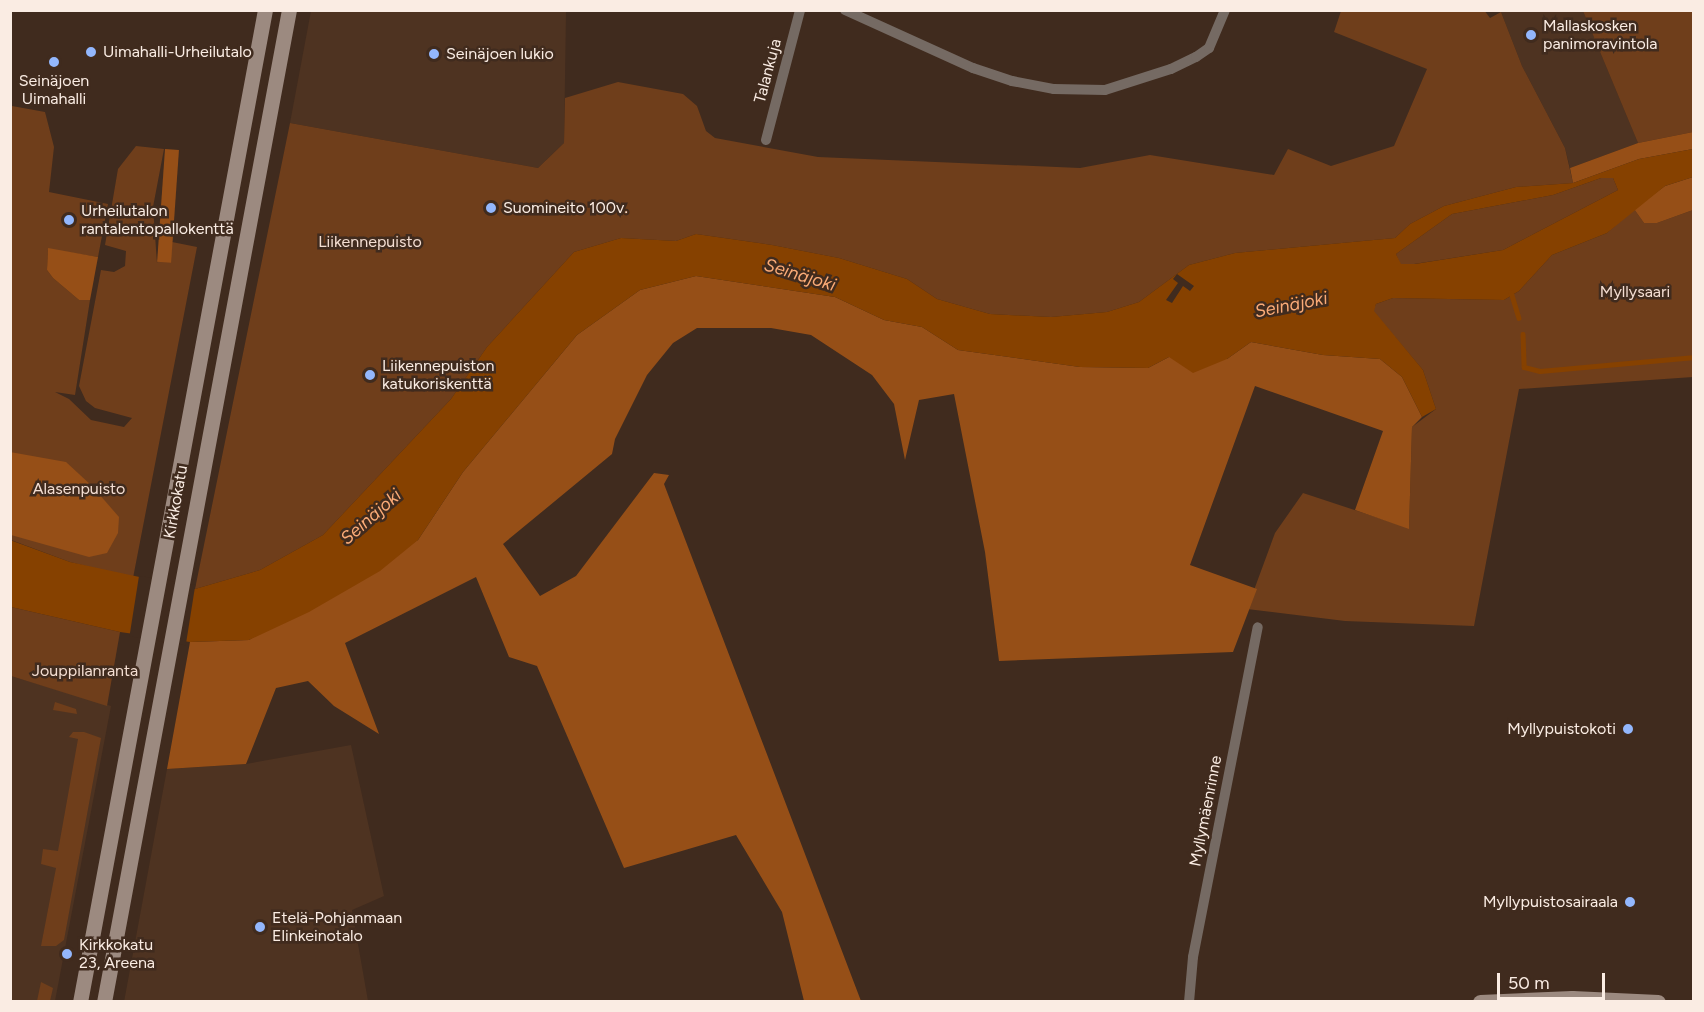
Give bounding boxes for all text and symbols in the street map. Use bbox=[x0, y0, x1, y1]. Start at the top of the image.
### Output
place label: Mallaskosken panimoravintola bbox=[1543, 16, 1658, 54]
marker: Mallaskosken panimoravintola bbox=[1524, 28, 1538, 42]
street label: Talankuja bbox=[750, 37, 786, 105]
place label: Uimahalli-Urheilutalo bbox=[103, 42, 252, 62]
place label: Seinäjoen lukio bbox=[446, 44, 554, 64]
marker: Uimahalli-Urheilutalo bbox=[84, 45, 98, 59]
marker: Seinäjoen lukio bbox=[427, 47, 441, 61]
marker: Seinäjoen Uimahalli bbox=[47, 55, 61, 69]
place label: Seinäjoen Uimahalli bbox=[19, 71, 89, 109]
place label: Suomineito 100v. bbox=[503, 198, 628, 218]
place label: Urheilutalon rantalentopallokenttä bbox=[81, 201, 234, 239]
marker: Suomineito 100v. bbox=[484, 201, 498, 215]
marker: Urheilutalon rantalentopallokenttä bbox=[62, 213, 76, 227]
park label: Liikennepuisto bbox=[318, 232, 422, 252]
water label: Seinäjoki bbox=[762, 254, 838, 296]
park label: Myllysaari bbox=[1600, 282, 1670, 302]
water label: Seinäjoki bbox=[1253, 287, 1329, 323]
place label: Liikennepuiston katukoriskenttä bbox=[382, 356, 494, 394]
marker: Liikennepuiston katukoriskenttä bbox=[363, 368, 377, 382]
street label: Kirkkokatu bbox=[160, 464, 192, 540]
park label: Alasenpuisto bbox=[33, 479, 125, 499]
water label: Seinäjoki bbox=[336, 485, 406, 549]
park label: Jouppilanranta bbox=[32, 661, 138, 681]
place label: Myllypuistokoti bbox=[1507, 719, 1616, 739]
marker: Myllypuistokoti bbox=[1621, 722, 1635, 736]
street label: Myllymäenrinne bbox=[1186, 754, 1226, 868]
place label: Myllypuistosairaala bbox=[1483, 892, 1618, 912]
marker: Myllypuistosairaala bbox=[1623, 895, 1637, 909]
place label: Etelä-Pohjanmaan Elinkeinotalo bbox=[272, 908, 402, 946]
marker: Etelä-Pohjanmaan Elinkeinotalo bbox=[253, 920, 267, 934]
place label: Kirkkokatu 23, Areena bbox=[79, 935, 155, 973]
marker: Kirkkokatu 23, Areena bbox=[60, 947, 74, 961]
scale bar bbox=[1500, 961, 1608, 999]
text: 50 m bbox=[1508, 972, 1550, 994]

